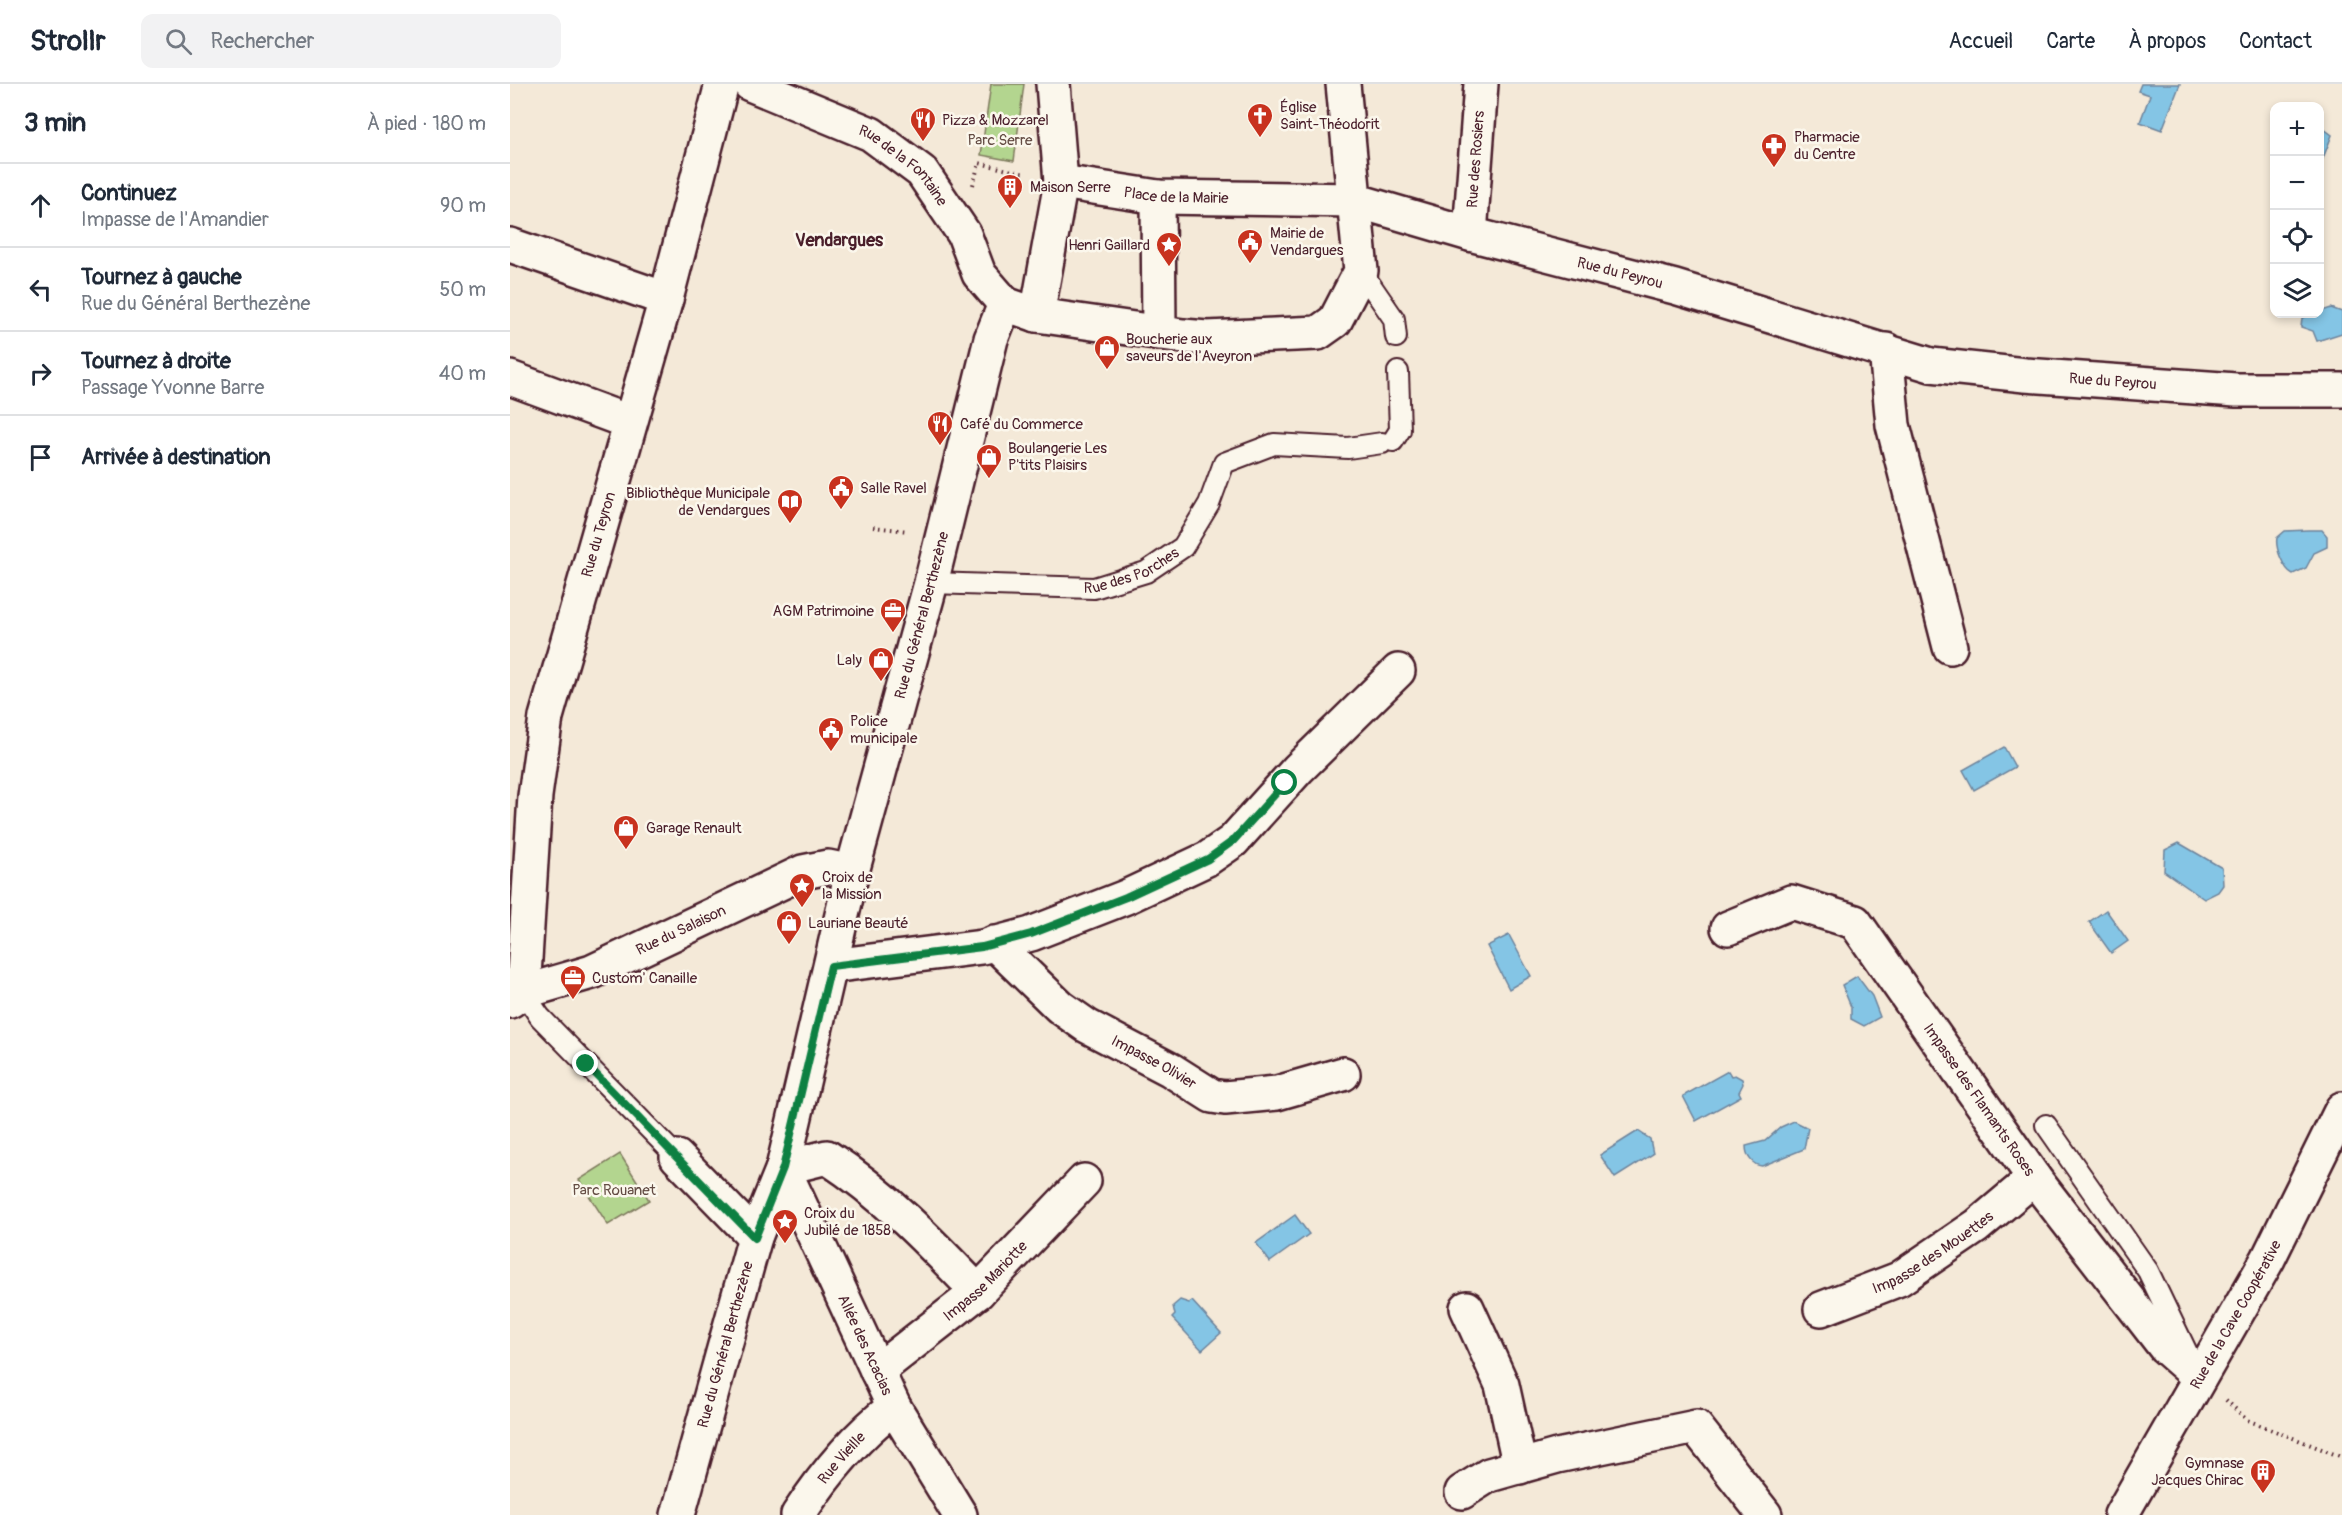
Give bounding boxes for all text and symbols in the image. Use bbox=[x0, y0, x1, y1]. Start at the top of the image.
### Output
search box bbox=[141, 14, 561, 68]
text: Strollr bbox=[30, 24, 105, 59]
icon: search bbox=[162, 25, 195, 58]
text: Rechercher bbox=[210, 27, 314, 55]
text: Accueil bbox=[1949, 28, 2013, 55]
text: Carte bbox=[2046, 28, 2095, 55]
text: À propos bbox=[2128, 28, 2206, 55]
text: Contact bbox=[2239, 28, 2312, 55]
place label: Église Saint-Théodorit bbox=[1280, 98, 1381, 134]
church icon: Église Saint-Théodorit bbox=[1245, 101, 1275, 139]
map controls bbox=[2270, 102, 2324, 318]
button: + bbox=[2270, 102, 2324, 156]
restaurant icon: Pizza & Mozzarel bbox=[908, 105, 938, 143]
text: 3 min bbox=[24, 107, 86, 139]
street label: Rue des Rosiers bbox=[1462, 110, 1489, 208]
text: À pied · 180 m bbox=[367, 111, 486, 136]
place label: Pizza & Mozzarel bbox=[942, 111, 1049, 130]
street label: Rue de la Fontaine bbox=[856, 120, 952, 210]
place label: Pharmacie du Centre bbox=[1794, 128, 1860, 164]
park label: Parc Serre bbox=[968, 131, 1033, 150]
pharmacy icon: Pharmacie du Centre bbox=[1759, 131, 1789, 169]
button: − bbox=[2270, 156, 2324, 210]
building icon: Maison Serre bbox=[995, 172, 1025, 210]
place label: Maison Serre bbox=[1030, 178, 1111, 197]
text: Continuez bbox=[81, 179, 177, 207]
street label: Place de la Mairie bbox=[1122, 182, 1229, 208]
icon: ahead bbox=[24, 189, 57, 222]
text: 90 m bbox=[440, 193, 486, 218]
text: Impasse de l'Amandier bbox=[81, 207, 269, 232]
button: locate bbox=[2270, 210, 2324, 264]
place label: Mairie de Vendargues bbox=[1270, 224, 1344, 260]
public building icon: Mairie de Vendargues bbox=[1235, 227, 1265, 265]
district label: Vendargues bbox=[795, 229, 884, 252]
place icon: Henri Gaillard bbox=[1154, 230, 1184, 268]
place label: Henri Gaillard bbox=[1068, 236, 1150, 255]
street label: Rue du Peyrou bbox=[1575, 253, 1665, 293]
text: Tournez à gauche bbox=[81, 263, 242, 291]
button: layers bbox=[2270, 264, 2324, 318]
icon: left bbox=[24, 273, 57, 306]
text: 50 m bbox=[439, 277, 486, 302]
text: Rue du Général Berthezène bbox=[81, 291, 310, 316]
place label: Boucherie aux saveurs de l'Aveyron bbox=[1126, 330, 1252, 366]
shop icon: Boucherie aux saveurs de l'Aveyron bbox=[1092, 333, 1122, 371]
text: Tournez à droite bbox=[81, 347, 231, 375]
icon: right bbox=[24, 357, 57, 390]
text: 40 m bbox=[439, 361, 486, 386]
street label: Rue du Peyrou bbox=[2068, 369, 2157, 394]
text: Passage Yvonne Barre bbox=[81, 375, 264, 400]
restaurant icon: Café du Commerce bbox=[925, 409, 955, 447]
place label: Café du Commerce bbox=[960, 415, 1084, 434]
place label: Boulangerie Les P'tits Plaisirs bbox=[1008, 439, 1107, 475]
icon: arrive bbox=[24, 441, 57, 474]
shop icon: Boulangerie Les P'tits Plaisirs bbox=[974, 442, 1004, 480]
text: Arrivée à destination bbox=[81, 443, 271, 471]
public building icon: Salle Ravel bbox=[826, 473, 856, 511]
place label: Salle Ravel bbox=[860, 479, 927, 498]
place label: Bibliothèque Municipale de Vendargues bbox=[626, 484, 771, 520]
library icon: Bibliothèque Municipale de Vendargues bbox=[775, 487, 805, 525]
street label: Rue du Teyron bbox=[577, 490, 620, 579]
street label: Rue du Général Berthezène bbox=[890, 529, 953, 701]
street label: Rue des Porches bbox=[1083, 543, 1183, 598]
office icon: AGM Patrimoine bbox=[878, 596, 908, 634]
place label: AGM Patrimoine bbox=[773, 602, 875, 621]
shop icon: Laly bbox=[866, 645, 896, 683]
place label: Laly bbox=[837, 651, 863, 670]
place label: Police municipale bbox=[850, 712, 918, 748]
public building icon: Police municipale bbox=[816, 715, 846, 753]
route start bbox=[1271, 769, 1297, 795]
shop icon: Garage Renault bbox=[611, 813, 641, 851]
place label: Garage Renault bbox=[646, 819, 743, 838]
place label: Croix de la Mission bbox=[822, 868, 882, 904]
place icon: Croix de la Mission bbox=[787, 871, 817, 909]
street label: Rue du Salaison bbox=[633, 900, 729, 959]
shop icon: Lauriane Beauté bbox=[774, 908, 804, 946]
place label: Lauriane Beauté bbox=[808, 914, 909, 933]
office icon: Custom' Canaille bbox=[558, 963, 588, 1001]
place label: Custom' Canaille bbox=[592, 969, 698, 988]
street label: Impasse des Flamants Roses bbox=[1919, 1020, 2039, 1180]
street label: Impasse Olivier bbox=[1108, 1031, 1201, 1094]
route end bbox=[572, 1050, 598, 1076]
park label: Parc Rouanet bbox=[572, 1181, 657, 1200]
place label: Croix du Jubilé de 1858 bbox=[804, 1204, 891, 1240]
place icon: Croix du Jubilé de 1858 bbox=[770, 1207, 800, 1245]
street label: Impasse des Mouettes bbox=[1870, 1207, 1997, 1298]
street label: Impasse Mariotte bbox=[939, 1236, 1032, 1325]
street label: Rue de la Cave Coopérative bbox=[2186, 1236, 2286, 1392]
street label: Rue du Général Berthezène bbox=[693, 1258, 758, 1430]
street label: Allée des Acacias bbox=[834, 1292, 897, 1398]
street label: Rue Vieille bbox=[814, 1427, 870, 1488]
place label: Gymnase Jacques Chirac bbox=[2151, 1454, 2245, 1490]
building icon: Gymnase Jacques Chirac bbox=[2248, 1457, 2278, 1495]

